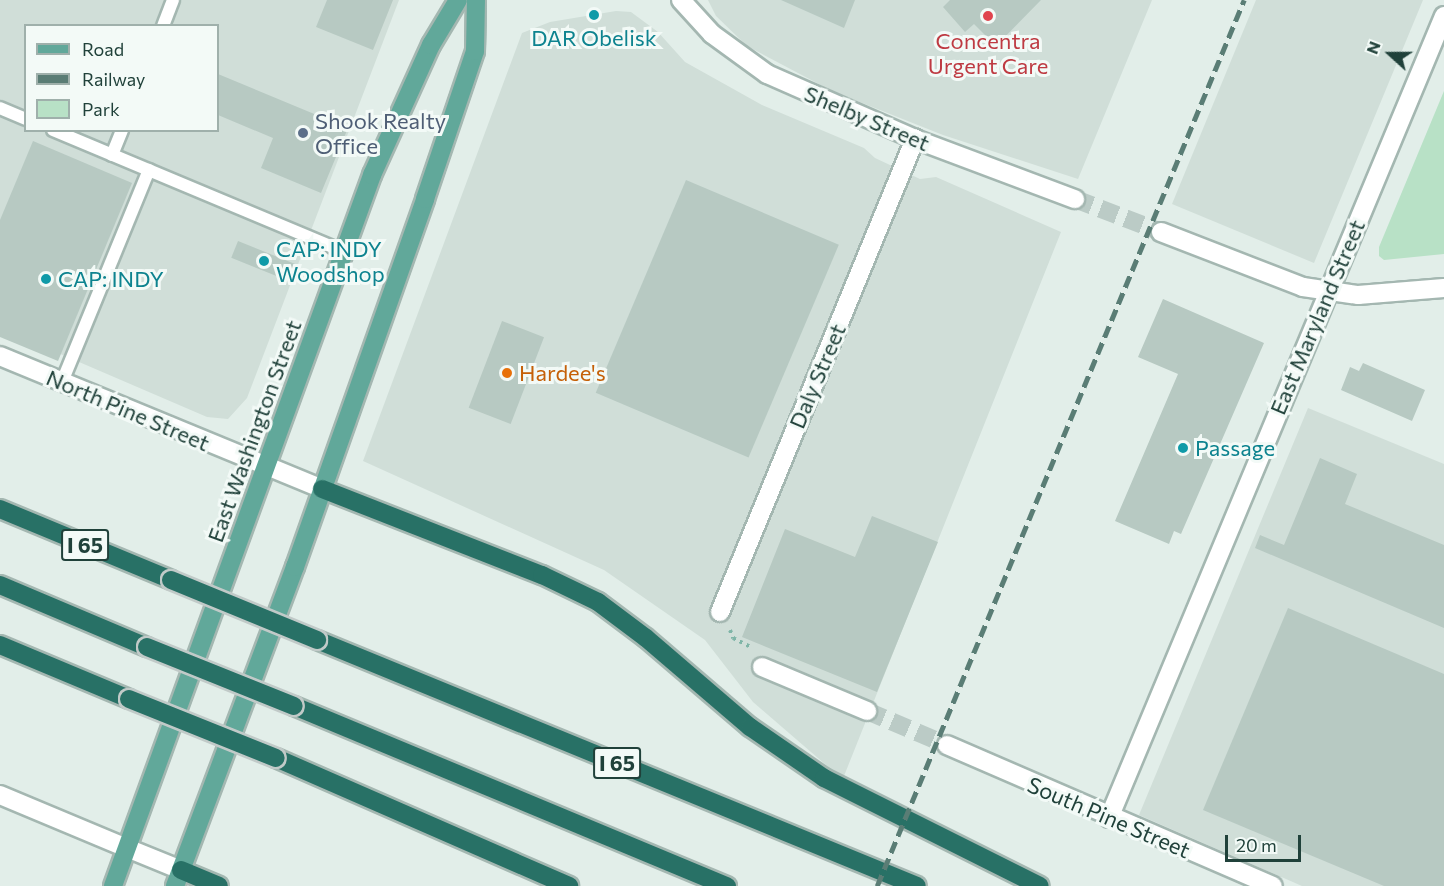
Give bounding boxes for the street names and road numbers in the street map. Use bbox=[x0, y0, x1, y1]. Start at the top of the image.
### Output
street label: Shelby Street bbox=[801, 80, 933, 156]
street label: East Maryland Street bbox=[1264, 216, 1370, 418]
street label: East Washington Street bbox=[202, 316, 306, 546]
street label: Daly Street bbox=[783, 320, 851, 432]
street label: North Pine Street bbox=[43, 364, 213, 456]
road number: I 65 bbox=[61, 527, 109, 563]
road number: I 65 bbox=[593, 745, 641, 781]
street label: South Pine Street bbox=[1024, 771, 1194, 863]

